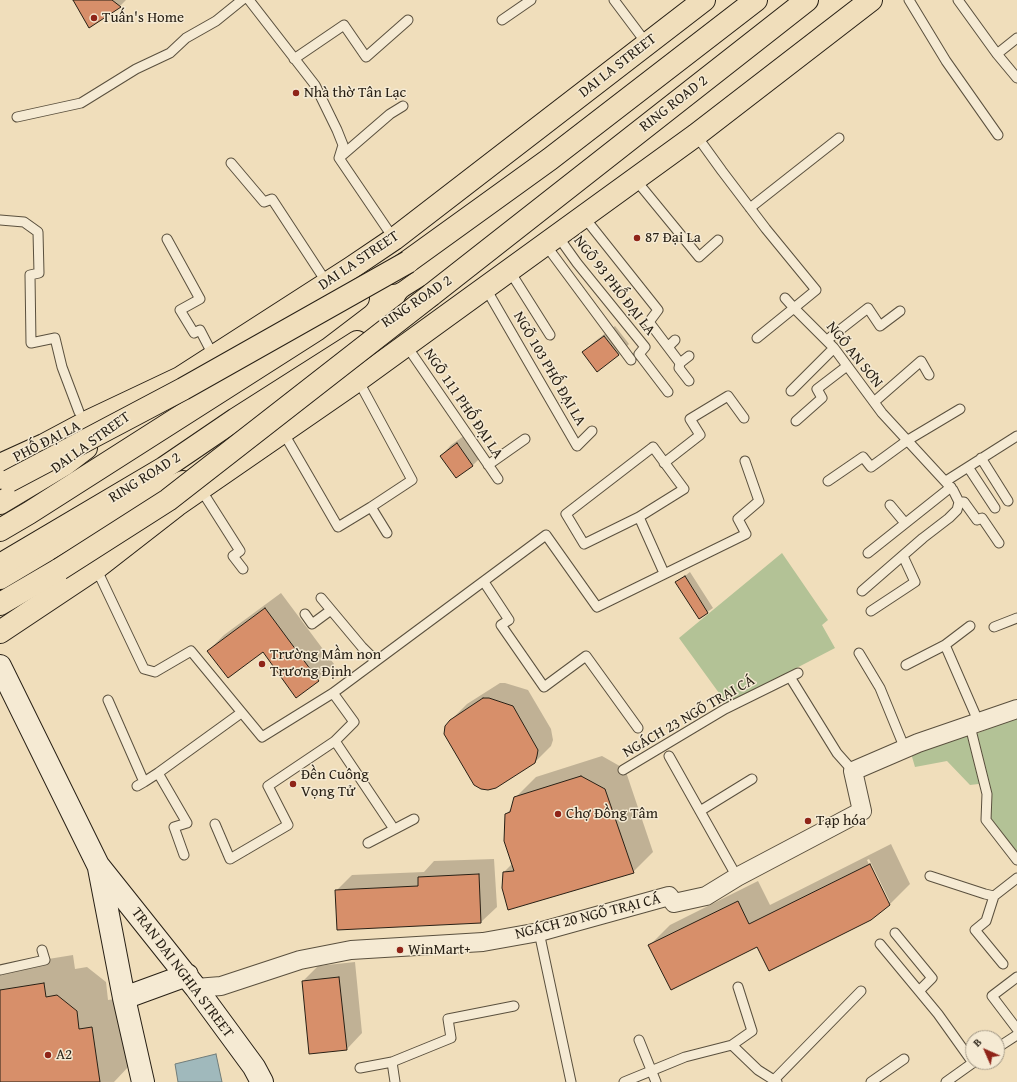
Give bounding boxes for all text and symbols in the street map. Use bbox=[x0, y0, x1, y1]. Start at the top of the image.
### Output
place label: Tuấn's Home bbox=[102, 9, 184, 27]
marker: Tuấn's Home bbox=[89, 13, 99, 23]
street label: DAI LA STREET bbox=[576, 30, 660, 102]
street label: RING ROAD 2 bbox=[636, 72, 712, 136]
place label: Nhà thờ Tân Lạc bbox=[304, 84, 406, 102]
marker: Nhà thờ Tân Lạc bbox=[291, 88, 301, 98]
street label: DAI LA STREET bbox=[315, 227, 403, 295]
place label: 87 Đại La bbox=[645, 229, 701, 247]
street label: NGÕ 93 PHỐ ĐẠI LA bbox=[569, 232, 659, 340]
marker: 87 Đại La bbox=[632, 233, 642, 243]
street label: RING ROAD 2 bbox=[378, 272, 456, 332]
street label: NGÕ 103 PHỐ ĐẠI LA bbox=[509, 309, 589, 429]
street label: NGÕ AN SƠN bbox=[822, 318, 886, 392]
street label: NGÕ 111 PHỐ ĐẠI LA bbox=[419, 345, 507, 463]
street label: DAI LA STREET bbox=[48, 408, 134, 478]
street label: PHỐ ĐẠI LA bbox=[10, 417, 84, 467]
street label: RING ROAD 2 bbox=[106, 449, 184, 507]
place label: Trường Mầm non Trương Định bbox=[270, 646, 381, 681]
marker: Trường Mầm non Trương Định bbox=[257, 659, 267, 669]
street label: NGÁCH 23 NGÕ TRẠI CÁ bbox=[620, 672, 758, 762]
place label: Đền Cuông Vọng Tử bbox=[301, 766, 369, 801]
marker: Đền Cuông Vọng Tử bbox=[288, 779, 298, 789]
place label: Chợ Đồng Tâm bbox=[566, 805, 658, 823]
marker: Chợ Đồng Tâm bbox=[553, 809, 563, 819]
place label: Tạp hóa bbox=[816, 812, 866, 830]
marker: Tạp hóa bbox=[803, 816, 813, 826]
street label: NGÁCH 20 NGÕ TRẠI CÁ bbox=[513, 890, 663, 944]
street label: TRAN DAI NGHIA STREET bbox=[127, 904, 237, 1042]
place label: WinMart+ bbox=[408, 941, 470, 959]
marker: WinMart+ bbox=[395, 945, 405, 955]
north arrow bbox=[965, 1030, 1005, 1070]
text: B bbox=[969, 1034, 985, 1050]
place label: A2 bbox=[56, 1046, 72, 1064]
marker: A2 bbox=[43, 1050, 53, 1060]

